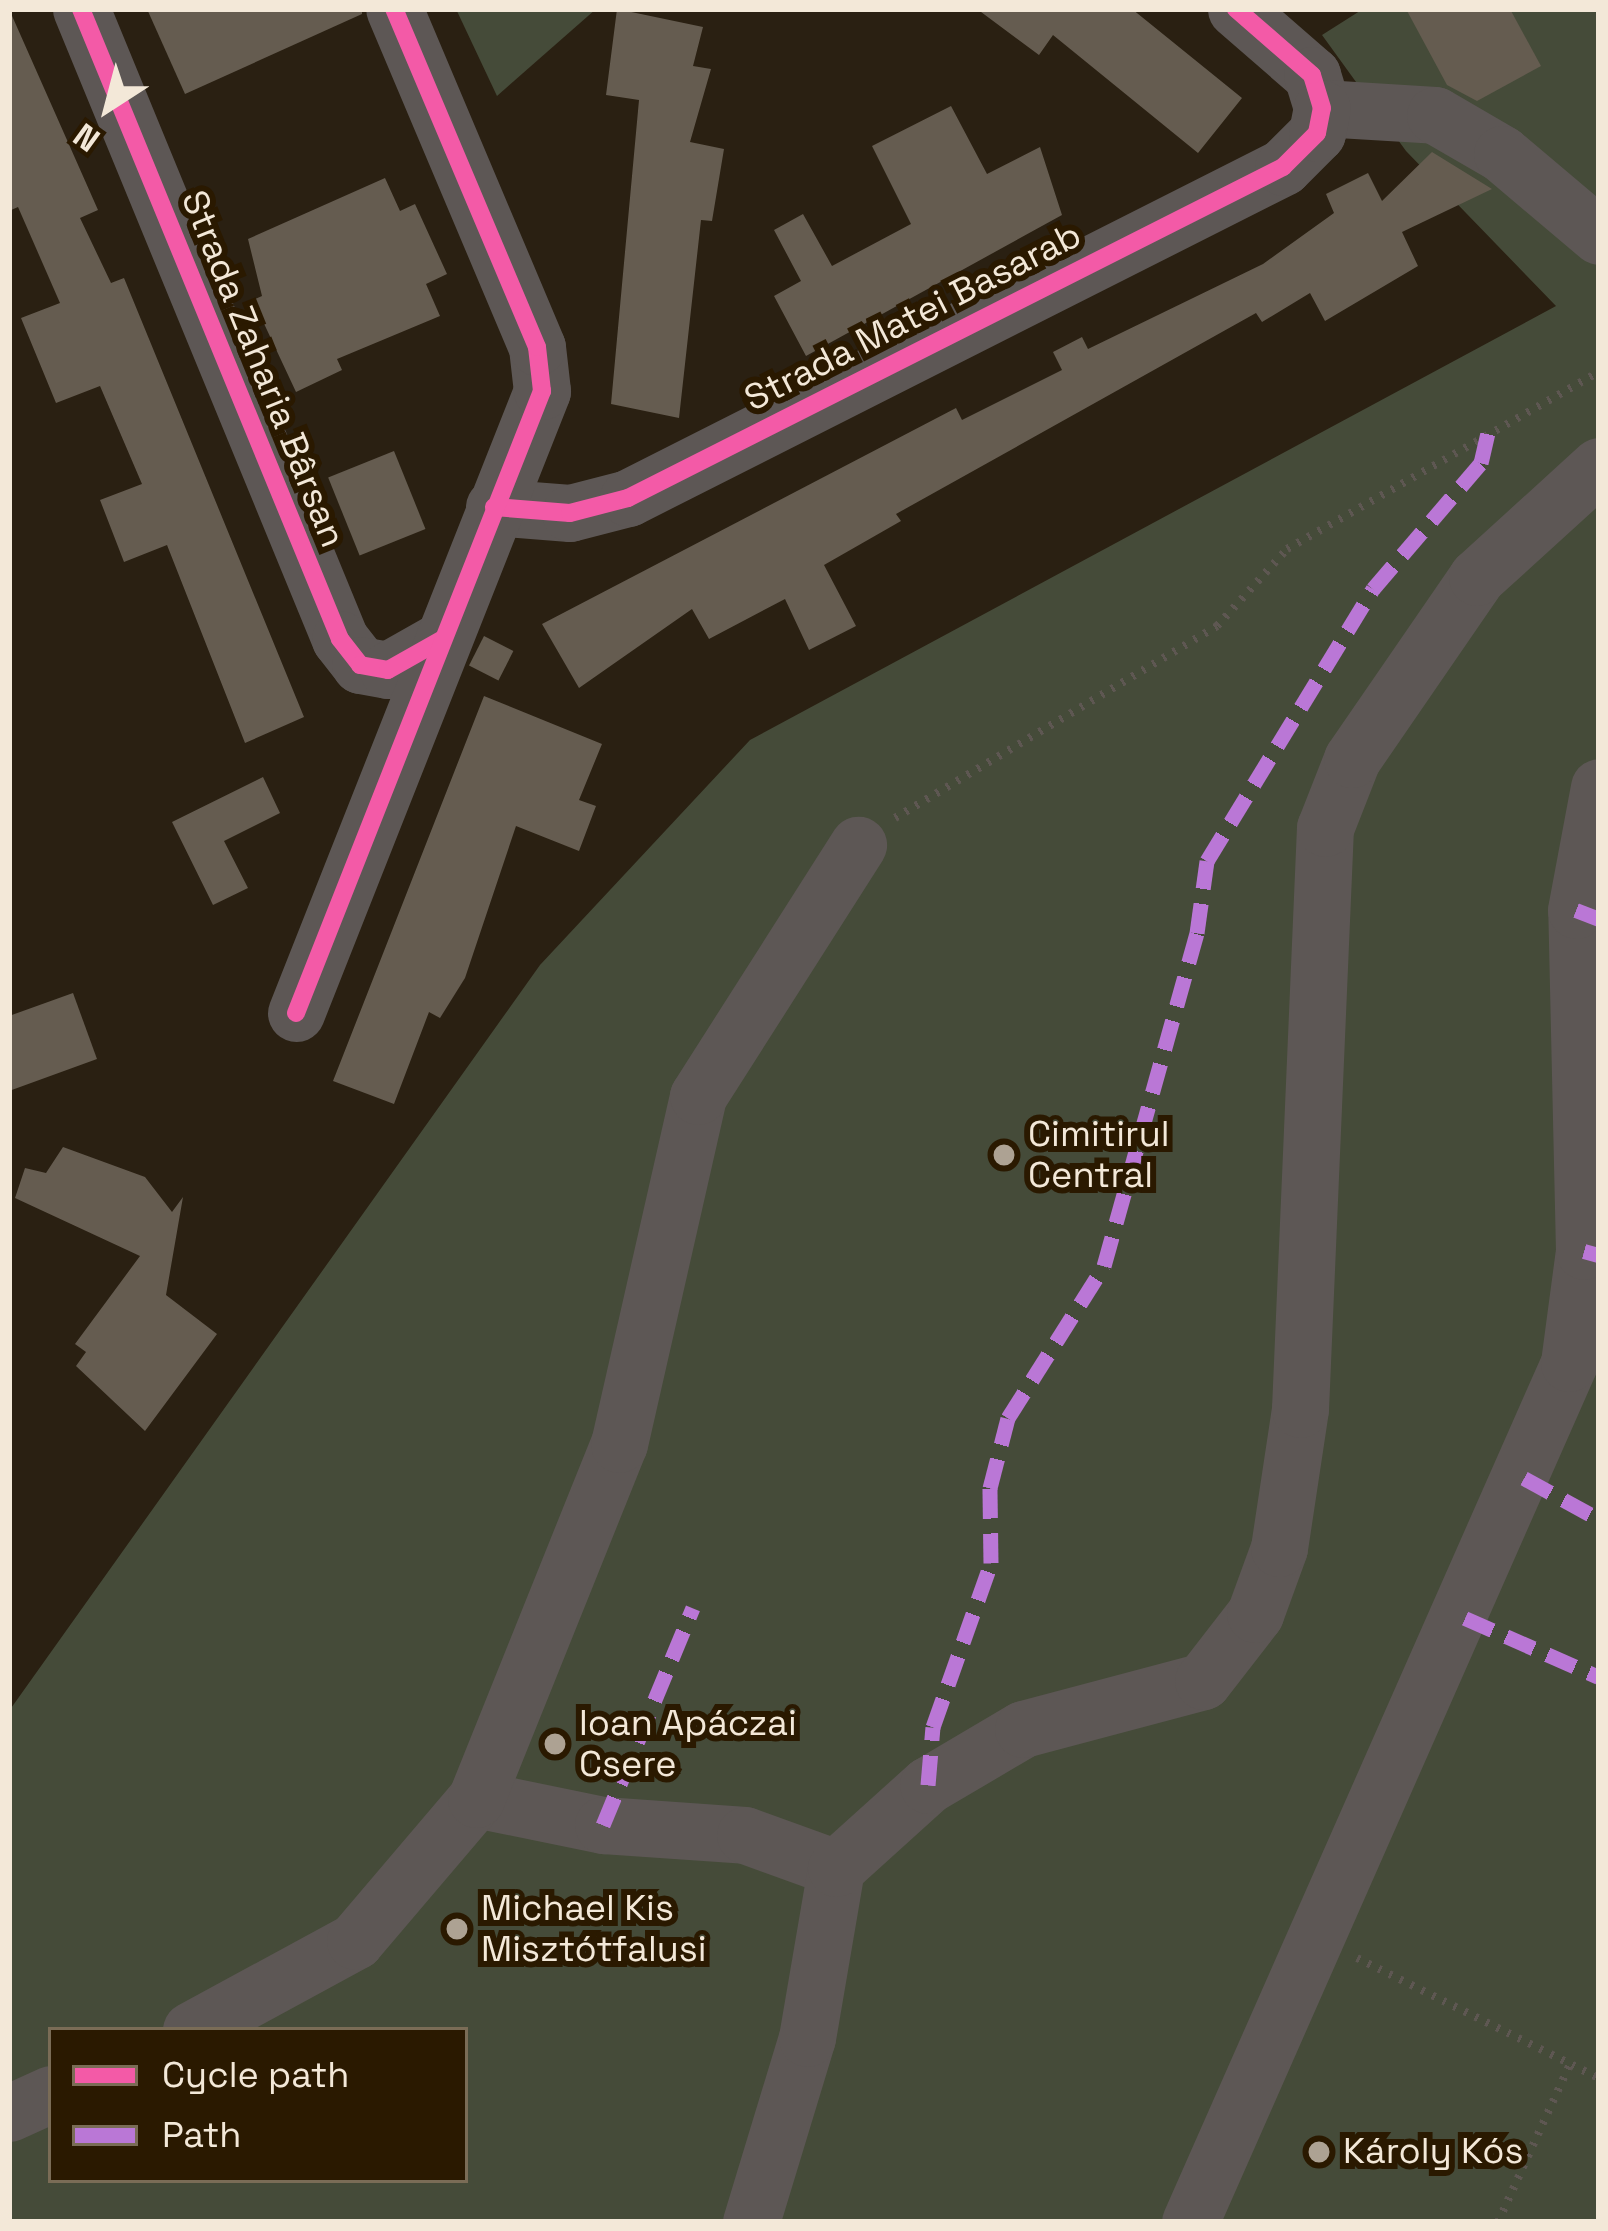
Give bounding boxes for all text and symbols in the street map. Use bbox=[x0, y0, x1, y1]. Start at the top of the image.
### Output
north arrow bbox=[48, 48, 168, 168]
text: N bbox=[66, 114, 108, 161]
street label: Strada Zaharia Bârsan bbox=[172, 184, 354, 554]
street label: Strada Matei Basarab bbox=[738, 213, 1088, 421]
place label: Cimitirul Central bbox=[1028, 1112, 1170, 1197]
marker: Cimitirul Central bbox=[991, 1142, 1017, 1168]
place label: Ioan Apáczai Csere bbox=[579, 1701, 797, 1786]
marker: Ioan Apáczai Csere bbox=[542, 1731, 568, 1757]
place label: Michael Kis Misztótfalusi bbox=[481, 1886, 707, 1971]
marker: Michael Kis Misztótfalusi bbox=[444, 1916, 470, 1942]
legend bbox=[48, 2027, 468, 2183]
text: Cycle path bbox=[162, 2052, 349, 2098]
text: Path bbox=[162, 2112, 241, 2158]
place label: Károly Kós bbox=[1343, 2130, 1523, 2174]
marker: Károly Kós bbox=[1306, 2139, 1332, 2165]

